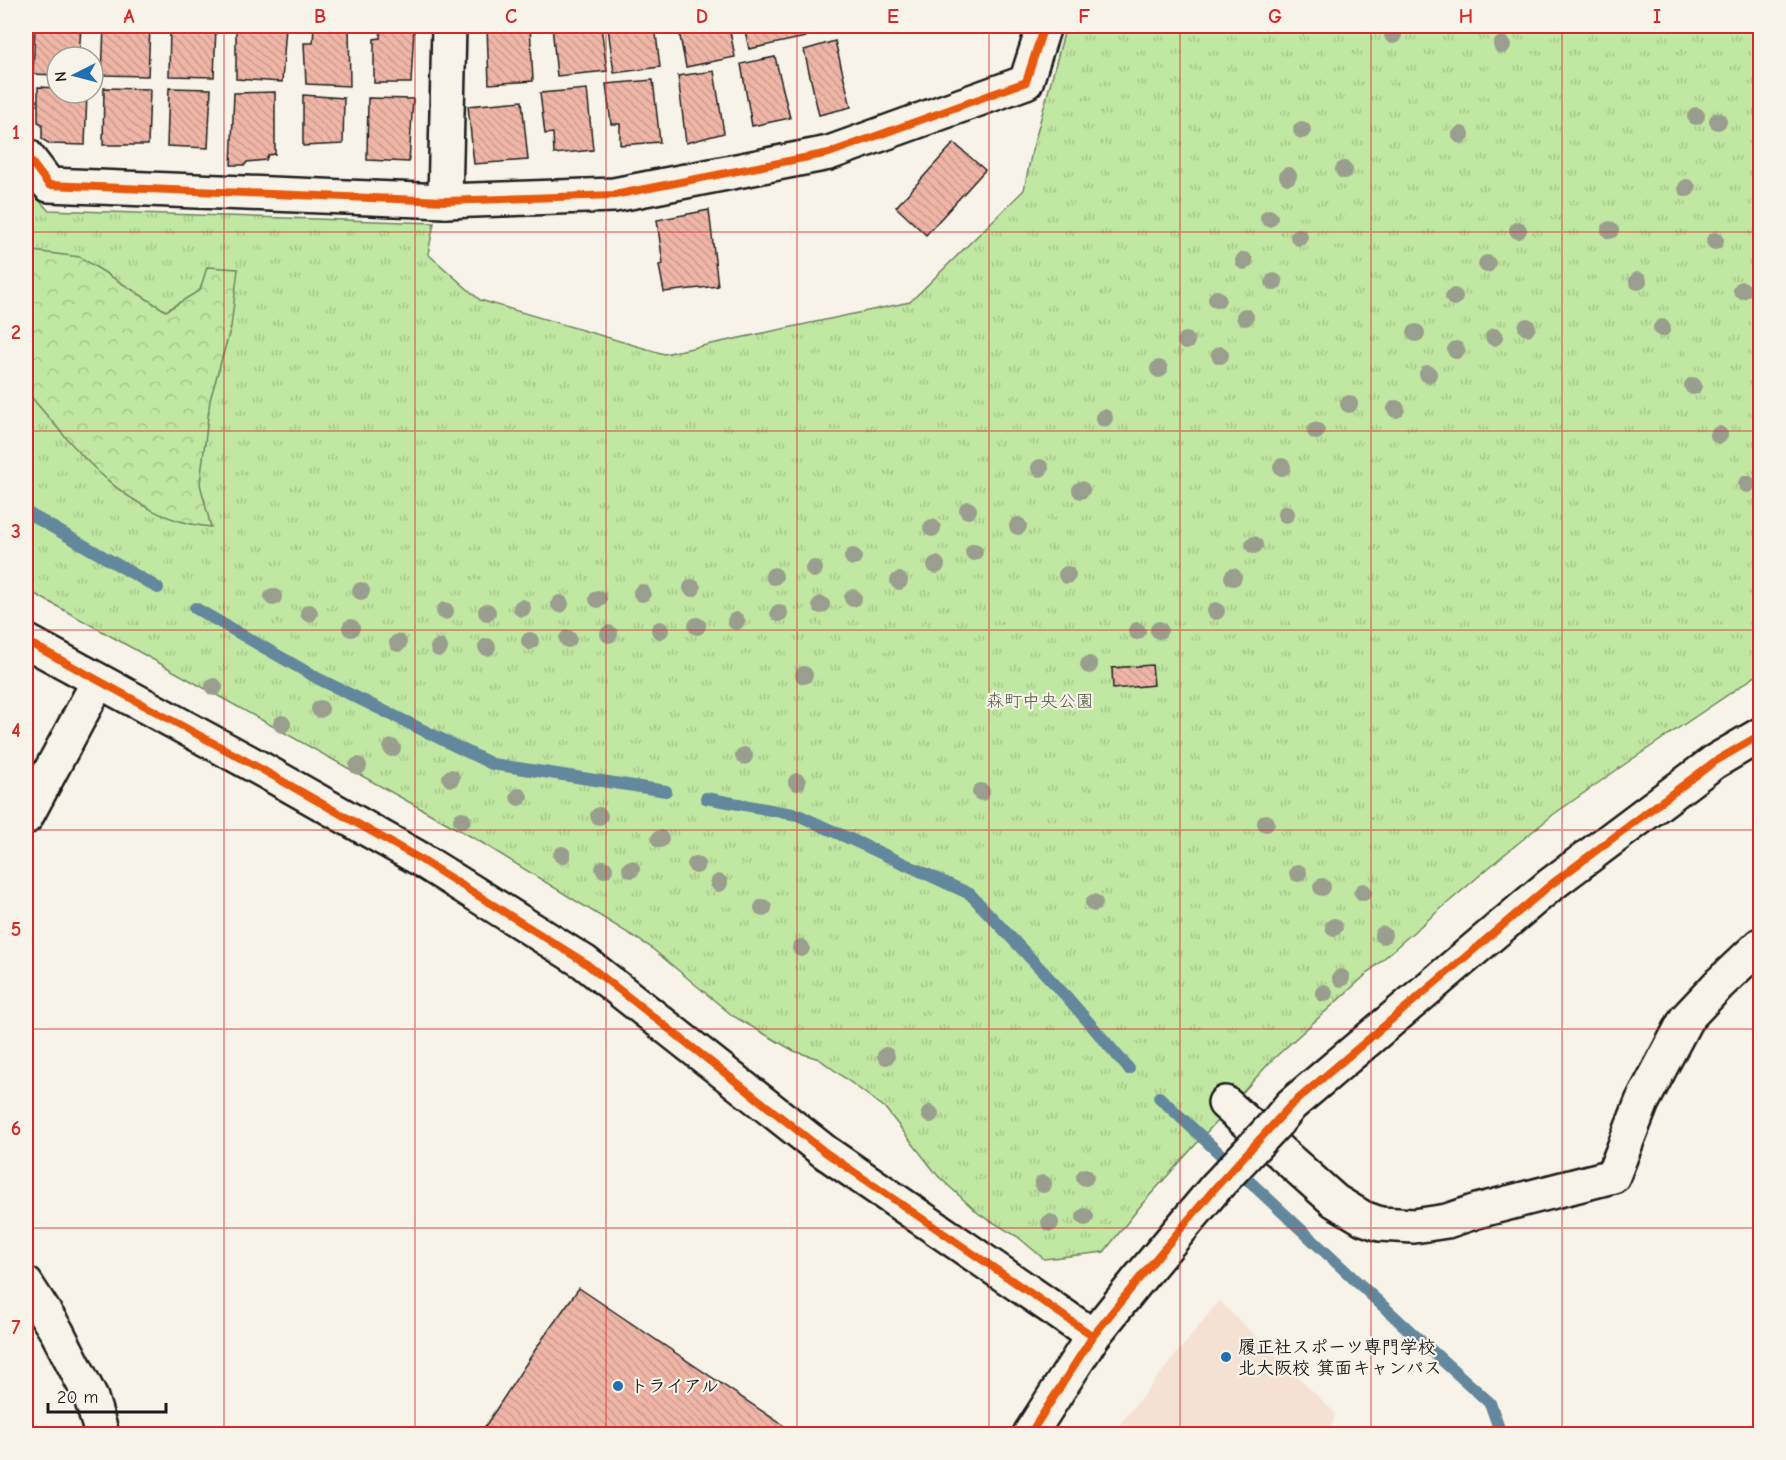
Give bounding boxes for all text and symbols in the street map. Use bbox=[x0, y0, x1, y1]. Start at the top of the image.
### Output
text: A bbox=[123, 5, 135, 28]
text: B bbox=[314, 5, 326, 28]
text: C bbox=[505, 5, 517, 28]
text: D bbox=[696, 5, 708, 28]
text: E bbox=[887, 5, 899, 28]
text: F bbox=[1078, 5, 1090, 28]
text: G bbox=[1268, 5, 1282, 28]
text: H bbox=[1459, 5, 1473, 28]
text: I bbox=[1653, 5, 1661, 28]
north arrow bbox=[45, 45, 105, 105]
text: N bbox=[52, 70, 71, 83]
text: 1 bbox=[12, 121, 20, 144]
text: 2 bbox=[11, 321, 21, 344]
text: 3 bbox=[11, 520, 21, 543]
park label: 森町中央公園 bbox=[986, 691, 1094, 712]
text: 4 bbox=[11, 719, 21, 742]
text: 5 bbox=[11, 918, 21, 941]
text: 6 bbox=[11, 1117, 21, 1140]
text: 7 bbox=[12, 1316, 21, 1339]
place label: 履正社スポーツ専門学校 北大阪校 箕面キャンパス bbox=[1238, 1337, 1442, 1379]
marker: 履正社スポーツ専門学校 北大阪校 箕面キャンパス bbox=[1219, 1350, 1233, 1364]
scale bar bbox=[48, 1376, 166, 1414]
place label: トライアル bbox=[630, 1376, 719, 1397]
marker: トライアル bbox=[611, 1379, 625, 1393]
text: 20 m bbox=[57, 1387, 98, 1408]

